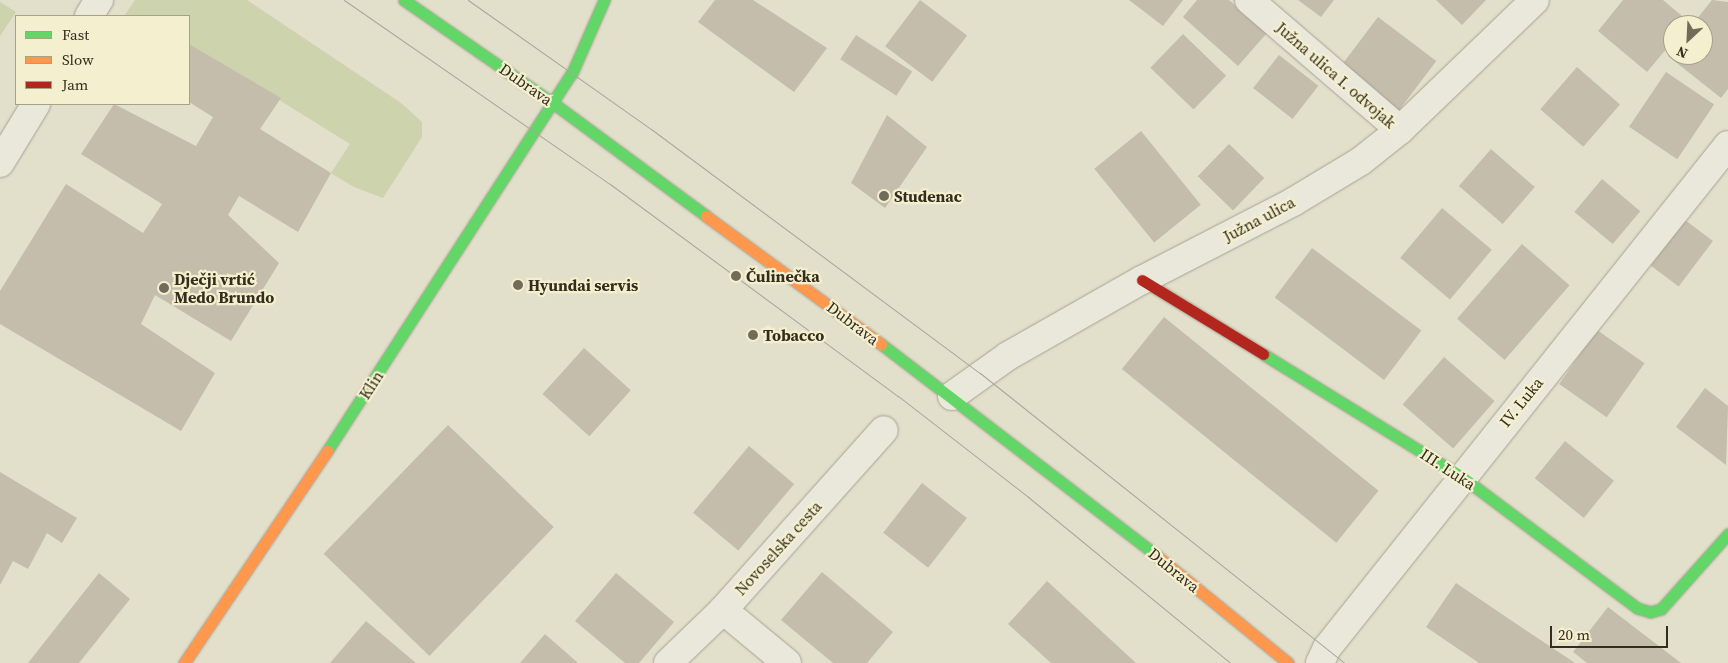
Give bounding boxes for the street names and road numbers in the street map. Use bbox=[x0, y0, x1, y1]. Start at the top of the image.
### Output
street label: Južna ulica I. odvojak bbox=[1272, 18, 1400, 132]
street label: Dubrava bbox=[496, 59, 556, 109]
street label: Južna ulica bbox=[1220, 192, 1298, 246]
street label: Dubrava bbox=[823, 297, 883, 349]
street label: Klin bbox=[355, 367, 387, 403]
street label: IV. Luka bbox=[1495, 373, 1547, 431]
street label: III. Luka bbox=[1417, 444, 1479, 494]
street label: Novoselska cesta bbox=[731, 497, 825, 599]
street label: Dubrava bbox=[1145, 544, 1203, 596]

